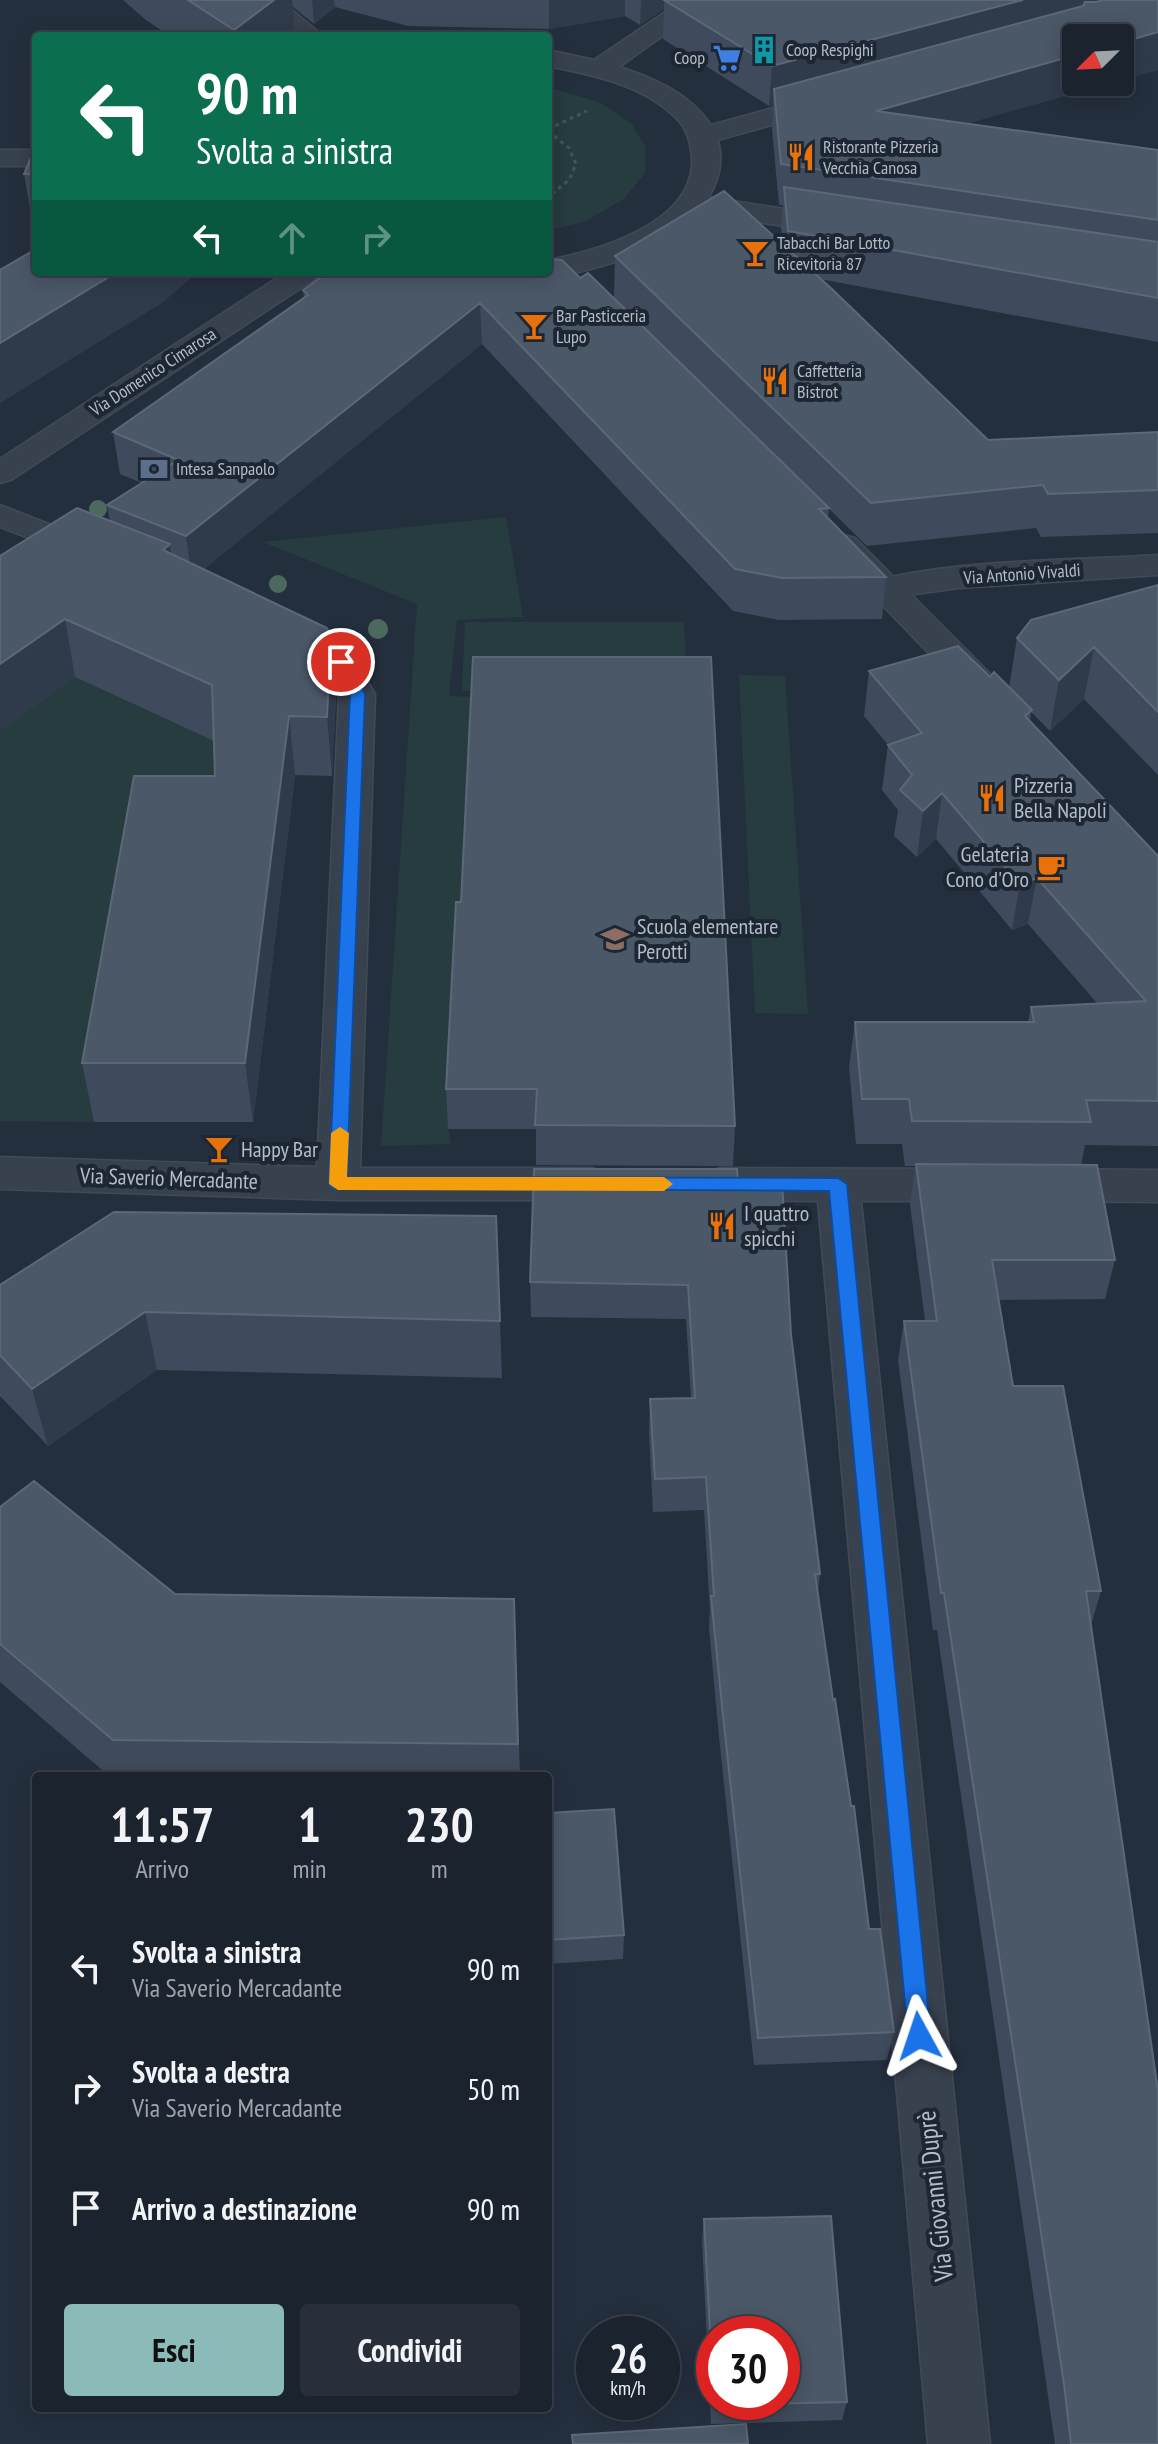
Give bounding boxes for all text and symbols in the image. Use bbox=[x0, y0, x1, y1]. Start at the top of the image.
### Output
north arrow bbox=[1062, 24, 1134, 96]
map controls bbox=[1062, 24, 1134, 96]
building icon: Coop Respighi bbox=[749, 35, 779, 65]
place label: Coop Respighi bbox=[786, 38, 874, 61]
supermarket icon: Coop bbox=[712, 43, 742, 73]
place label: Coop bbox=[674, 46, 705, 69]
text: 90 m bbox=[196, 57, 298, 129]
icon: left bbox=[64, 64, 168, 168]
text: Svolta a sinistra bbox=[196, 127, 393, 174]
place label: Ristorante Pizzeria Vecchia Canosa bbox=[822, 135, 939, 179]
restaurant icon: Ristorante Pizzeria Vecchia Canosa bbox=[786, 142, 816, 172]
icon: left bbox=[186, 216, 230, 260]
icon: ahead bbox=[270, 216, 314, 260]
icon: right bbox=[354, 216, 398, 260]
place label: Tabacchi Bar Lotto Ricevitoria 87 bbox=[777, 231, 891, 275]
bar icon: Tabacchi Bar Lotto Ricevitoria 87 bbox=[740, 238, 770, 268]
place label: Bar Pasticceria Lupo bbox=[556, 304, 646, 348]
bar icon: Bar Pasticceria Lupo bbox=[519, 311, 549, 341]
street label: Via Domenico Cimarosa bbox=[84, 322, 220, 422]
place label: Caffetteria Bistrot bbox=[797, 359, 862, 403]
restaurant icon: Caffetteria Bistrot bbox=[760, 366, 790, 396]
bank icon: Intesa Sanpaolo bbox=[139, 454, 169, 484]
place label: Intesa Sanpaolo bbox=[176, 457, 275, 480]
street label: Via Antonio Vivaldi bbox=[962, 558, 1081, 589]
pin bbox=[307, 628, 375, 696]
icon: arrive bbox=[319, 640, 363, 684]
place label: Pizzeria Bella Napoli bbox=[1014, 771, 1107, 824]
restaurant icon: Pizzeria Bella Napoli bbox=[977, 783, 1007, 813]
place label: Gelateria Cono d'Oro bbox=[946, 840, 1029, 893]
cafe icon: Gelateria Cono d'Oro bbox=[1036, 852, 1066, 882]
place label: Scuola elementare Perotti bbox=[637, 912, 778, 965]
school or university icon: Scuola elementare Perotti bbox=[600, 924, 630, 954]
bar icon: Happy Bar bbox=[204, 1134, 234, 1164]
place label: Happy Bar bbox=[241, 1135, 318, 1163]
street label: Via Saverio Mercadante bbox=[79, 1161, 258, 1195]
place label: I quattro spicchi bbox=[744, 1199, 809, 1252]
restaurant icon: I quattro spicchi bbox=[707, 1211, 737, 1241]
text: 11:57 bbox=[110, 1793, 214, 1855]
text: 1 bbox=[298, 1793, 321, 1855]
text: 230 bbox=[405, 1793, 474, 1855]
text: Arrivo bbox=[135, 1852, 189, 1885]
text: min bbox=[292, 1852, 326, 1885]
text: m bbox=[431, 1852, 448, 1885]
text: Svolta a sinistra bbox=[132, 1932, 301, 1971]
icon: left bbox=[64, 1946, 108, 1990]
text: 90 m bbox=[467, 1949, 520, 1988]
text: Via Saverio Mercadante bbox=[132, 1971, 342, 2004]
position arrow bbox=[877, 1994, 961, 2078]
text: Svolta a destra bbox=[132, 2052, 290, 2091]
icon: right bbox=[64, 2066, 108, 2110]
text: 50 m bbox=[467, 2069, 520, 2108]
text: Via Saverio Mercadante bbox=[132, 2091, 342, 2124]
street label: Via Giovanni Duprè bbox=[909, 2109, 960, 2284]
icon: arrive bbox=[64, 2186, 108, 2230]
text: Arrivo a destinazione bbox=[132, 2189, 357, 2228]
text: 90 m bbox=[467, 2189, 520, 2228]
button: Esci bbox=[64, 2304, 284, 2396]
button: Condividi bbox=[300, 2304, 520, 2396]
speed limit sign: 30 bbox=[696, 2316, 800, 2420]
text: 26 bbox=[609, 2332, 647, 2384]
text: km/h bbox=[610, 2375, 646, 2401]

